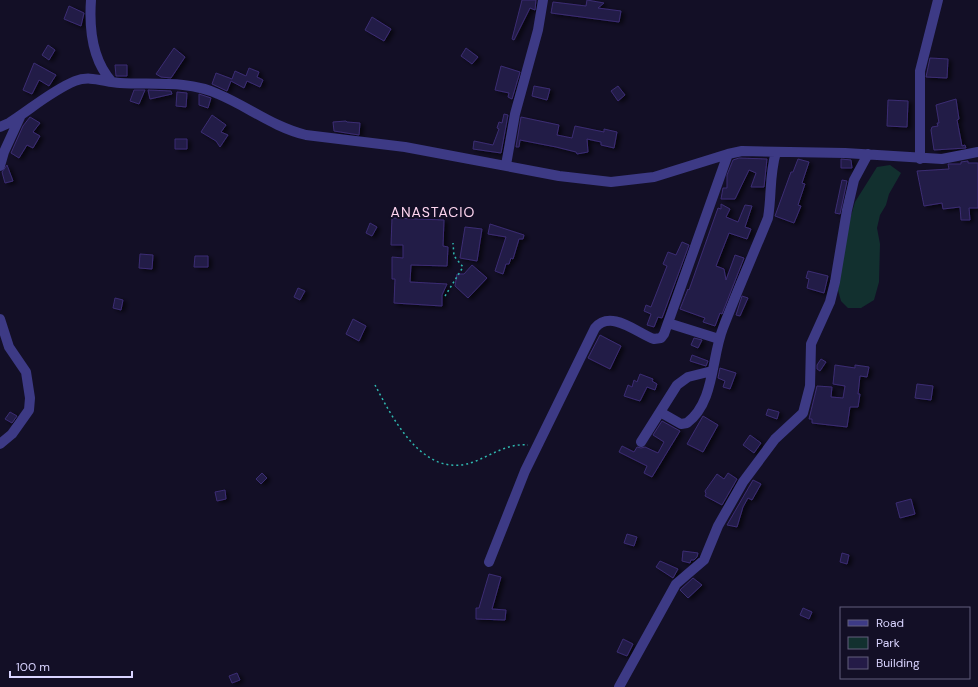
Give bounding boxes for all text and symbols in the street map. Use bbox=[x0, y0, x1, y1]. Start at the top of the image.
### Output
district label: ANASTACIO bbox=[391, 203, 475, 221]
legend bbox=[840, 607, 970, 679]
text: Road bbox=[876, 615, 904, 631]
text: Park bbox=[876, 635, 900, 651]
scale bar bbox=[10, 653, 132, 679]
text: Building bbox=[876, 655, 920, 671]
text: 100 m bbox=[16, 659, 50, 675]

